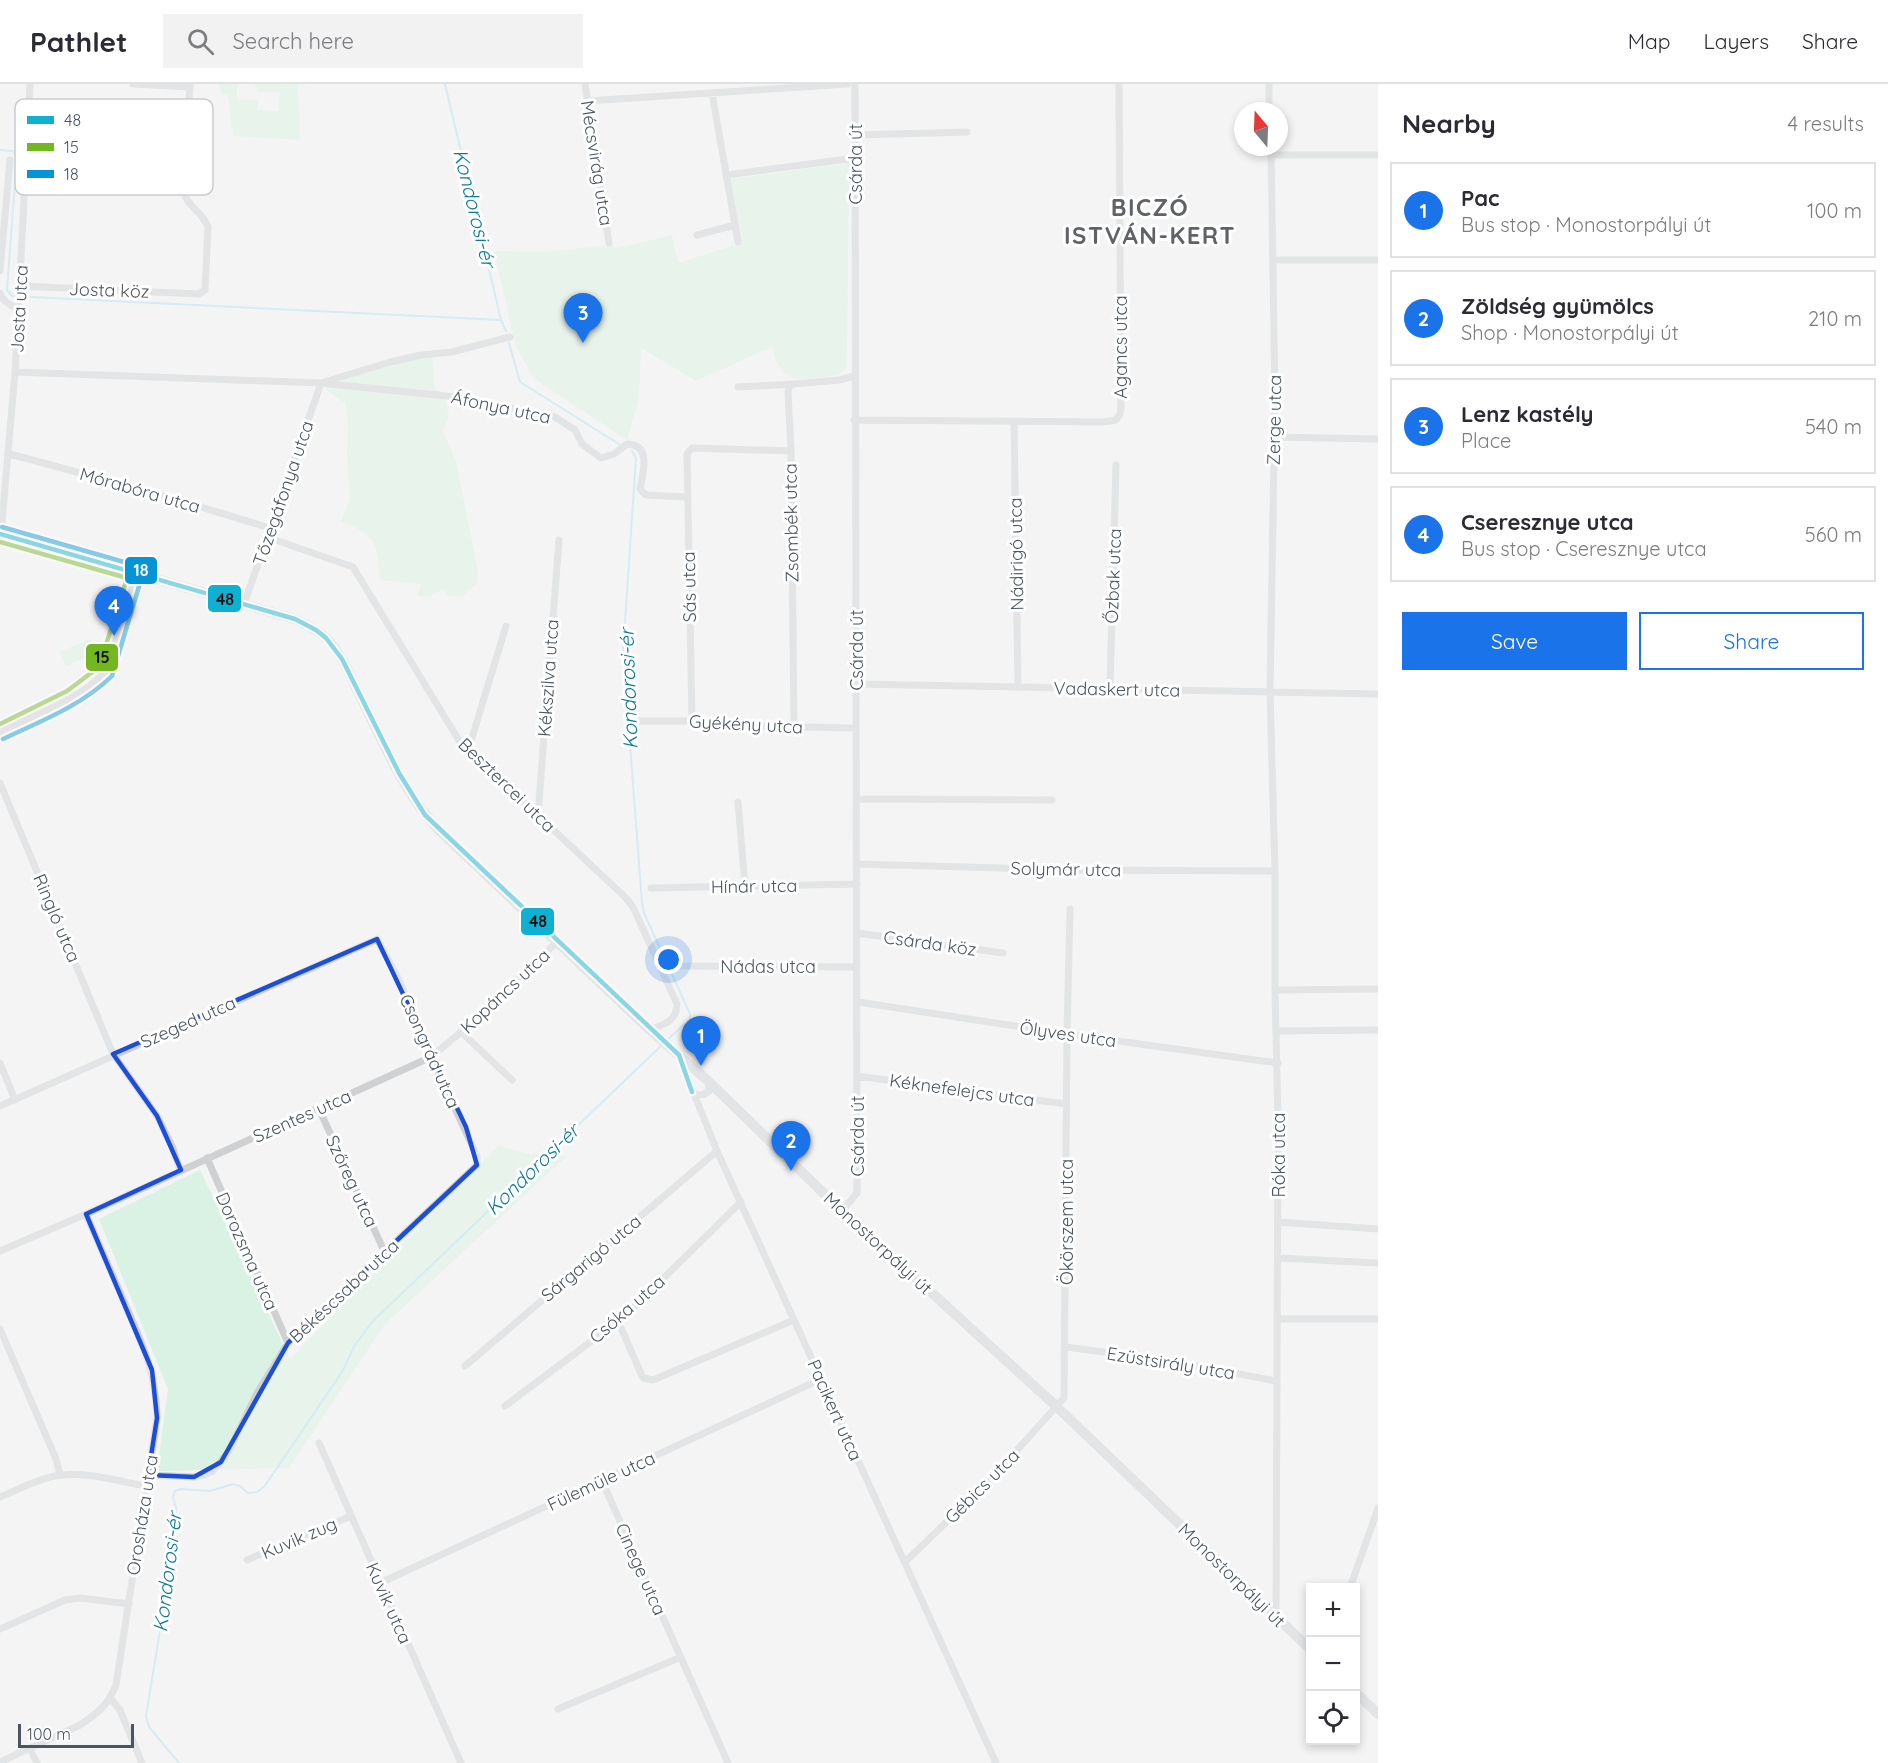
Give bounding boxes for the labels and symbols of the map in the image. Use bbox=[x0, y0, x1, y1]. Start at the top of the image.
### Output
legend bbox=[15, 99, 213, 195]
street label: Mécsvirág utca bbox=[576, 99, 618, 227]
north arrow bbox=[1234, 102, 1288, 156]
text: 48 bbox=[64, 110, 81, 130]
street label: Csárda út bbox=[844, 124, 867, 204]
text: 15 bbox=[64, 137, 79, 157]
water label: Kondorosi-ér bbox=[448, 146, 502, 272]
text: 18 bbox=[64, 164, 79, 184]
district label: BICZÓ ISTVÁN-KERT bbox=[1064, 192, 1236, 250]
street label: Josta utca bbox=[5, 264, 33, 354]
street label: Josta köz bbox=[68, 277, 150, 303]
pin: 3 bbox=[564, 294, 602, 343]
street label: Agancs utca bbox=[1109, 295, 1132, 399]
street label: Zerge utca bbox=[1262, 374, 1286, 466]
street label: Áfonya utca bbox=[449, 385, 553, 429]
street label: Tőzegáfonya utca bbox=[247, 418, 319, 568]
street label: Mórabóra utca bbox=[77, 462, 203, 518]
street label: Zsombék utca bbox=[778, 463, 804, 583]
street label: Nádirigó utca bbox=[1004, 497, 1028, 611]
street label: Őzbak utca bbox=[1100, 528, 1126, 624]
street label: Sás utca bbox=[677, 551, 701, 623]
line badge: 18 bbox=[124, 556, 158, 585]
text: 18 bbox=[134, 560, 149, 580]
line badge: 48 bbox=[207, 584, 242, 613]
pin: 4 bbox=[94, 586, 134, 636]
text: 48 bbox=[216, 589, 234, 609]
street label: Csárda út bbox=[845, 610, 868, 690]
street label: Kékszilva utca bbox=[532, 618, 564, 738]
water label: Kondorosi-ér bbox=[613, 626, 643, 750]
line badge: 15 bbox=[85, 643, 119, 672]
text: 15 bbox=[94, 647, 110, 667]
street label: Vadaskert utca bbox=[1053, 676, 1181, 702]
street label: Gyékény utca bbox=[688, 710, 804, 738]
street label: Besztercei utca bbox=[454, 733, 560, 837]
street label: Solymár utca bbox=[1010, 857, 1122, 881]
street label: Ringló utca bbox=[28, 870, 86, 966]
street label: Hínár utca bbox=[711, 874, 797, 898]
line badge: 48 bbox=[520, 907, 555, 936]
text: 48 bbox=[529, 911, 547, 931]
street label: Csárda köz bbox=[882, 925, 978, 961]
street label: Kopáncs utca bbox=[455, 944, 555, 1038]
your location bbox=[654, 945, 683, 974]
street label: Nádas utca bbox=[720, 955, 816, 978]
street label: Csongrád utca bbox=[395, 990, 465, 1112]
street label: Szeged utca bbox=[137, 991, 239, 1053]
pin: 1 bbox=[682, 1016, 720, 1066]
street label: Ölyves utca bbox=[1018, 1016, 1118, 1052]
street label: Kéknefelejcs utca bbox=[888, 1068, 1036, 1112]
street label: Szentes utca bbox=[249, 1084, 355, 1148]
street label: Csárda út bbox=[846, 1096, 869, 1176]
street label: Róka utca bbox=[1267, 1113, 1290, 1197]
water label: Kondorosi-ér bbox=[480, 1116, 586, 1220]
pin: 2 bbox=[772, 1122, 810, 1171]
street label: Szőreg utca bbox=[321, 1131, 383, 1231]
street label: Ökörszem utca bbox=[1055, 1159, 1078, 1285]
street label: Monostorpályi út bbox=[819, 1187, 937, 1299]
street label: Dorozsma utca bbox=[211, 1188, 283, 1314]
street label: Sárgarigó utca bbox=[536, 1209, 646, 1307]
street label: Békéscsaba utca bbox=[284, 1234, 404, 1348]
street label: Csóka utca bbox=[584, 1270, 670, 1348]
street label: Ezüstsirály utca bbox=[1105, 1342, 1237, 1384]
street label: Pacikert utca bbox=[802, 1356, 868, 1464]
street label: Gébics utca bbox=[940, 1444, 1024, 1528]
street label: Fülemüle utca bbox=[543, 1446, 659, 1516]
street label: Orosháza utca bbox=[121, 1453, 163, 1577]
water label: Kondorosi-ér bbox=[147, 1508, 187, 1633]
street label: Kuvik zug bbox=[258, 1512, 340, 1564]
street label: Monostorpályi út bbox=[1174, 1518, 1290, 1632]
street label: Cinege utca bbox=[610, 1519, 672, 1619]
street label: Kuvik utca bbox=[361, 1559, 417, 1647]
scale bar bbox=[18, 1721, 134, 1748]

